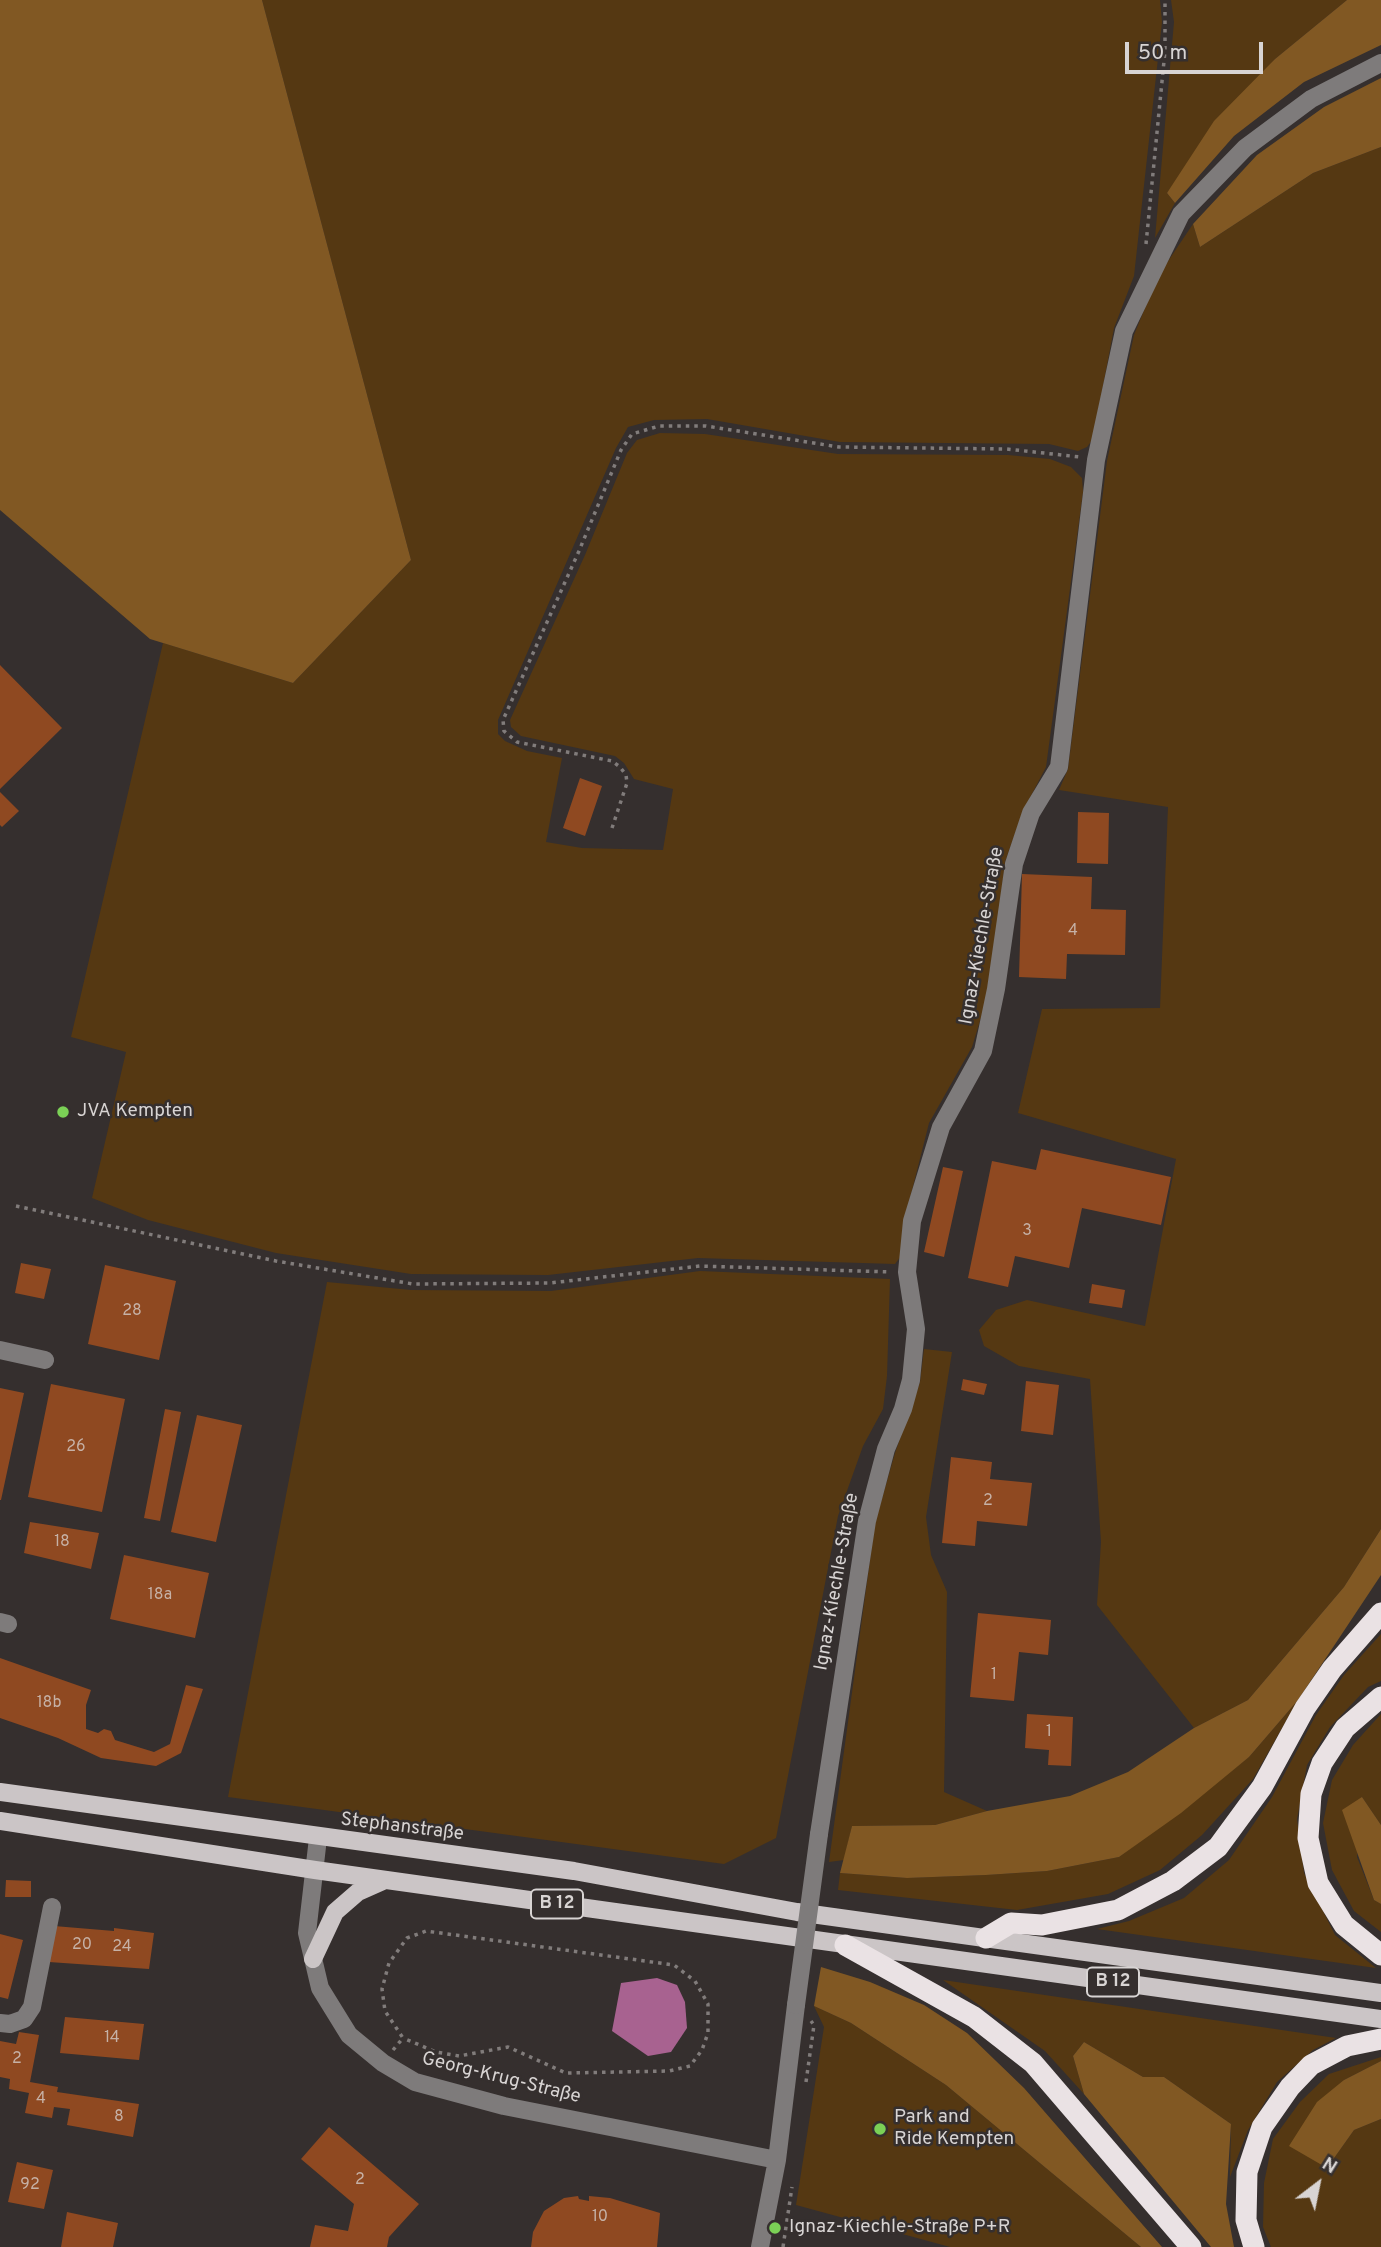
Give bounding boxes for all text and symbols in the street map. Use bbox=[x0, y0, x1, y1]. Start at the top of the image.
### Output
scale bar bbox=[1129, 28, 1267, 72]
text: 50 m bbox=[1138, 40, 1187, 67]
street label: Ignaz-Kiechle-Straße bbox=[956, 845, 1010, 1027]
house number: 4 bbox=[1068, 922, 1078, 942]
place label: JVA Kempten bbox=[77, 1101, 193, 1123]
marker: JVA Kempten bbox=[55, 1104, 71, 1120]
house number: 3 bbox=[1022, 1222, 1032, 1242]
house number: 28 bbox=[122, 1302, 142, 1322]
house number: 26 bbox=[66, 1438, 86, 1458]
street label: Ignaz-Kiechle-Straße bbox=[811, 1491, 865, 1673]
house number: 2 bbox=[983, 1492, 993, 1512]
house number: 18 bbox=[54, 1533, 70, 1553]
house number: 18a bbox=[148, 1586, 172, 1606]
house number: 1 bbox=[991, 1666, 997, 1686]
house number: 18b bbox=[37, 1694, 61, 1714]
house number: 1 bbox=[1046, 1723, 1052, 1743]
street label: Stephanstraße bbox=[339, 1809, 465, 1847]
road number: B 12 bbox=[531, 1890, 583, 1918]
house number: 20 bbox=[72, 1936, 92, 1956]
house number: 24 bbox=[112, 1938, 132, 1958]
road number: B 12 bbox=[1087, 1968, 1139, 1996]
house number: 14 bbox=[104, 2029, 120, 2049]
street label: Georg-Krug-Straße bbox=[419, 2048, 583, 2110]
house number: 2 bbox=[12, 2050, 22, 2070]
house number: 4 bbox=[36, 2090, 46, 2110]
place label: Park and Ride Kempten bbox=[894, 2107, 1014, 2151]
house number: 8 bbox=[114, 2108, 124, 2128]
marker: Park and Ride Kempten bbox=[872, 2121, 888, 2137]
north arrow bbox=[1283, 2149, 1353, 2219]
text: N bbox=[1317, 2152, 1341, 2180]
house number: 2 bbox=[355, 2171, 365, 2191]
house number: 92 bbox=[20, 2176, 40, 2196]
house number: 10 bbox=[592, 2208, 608, 2228]
place label: Ignaz-Kiechle-Straße P+R bbox=[789, 2217, 1010, 2239]
marker: Ignaz-Kiechle-Straße P+R bbox=[767, 2220, 783, 2236]

